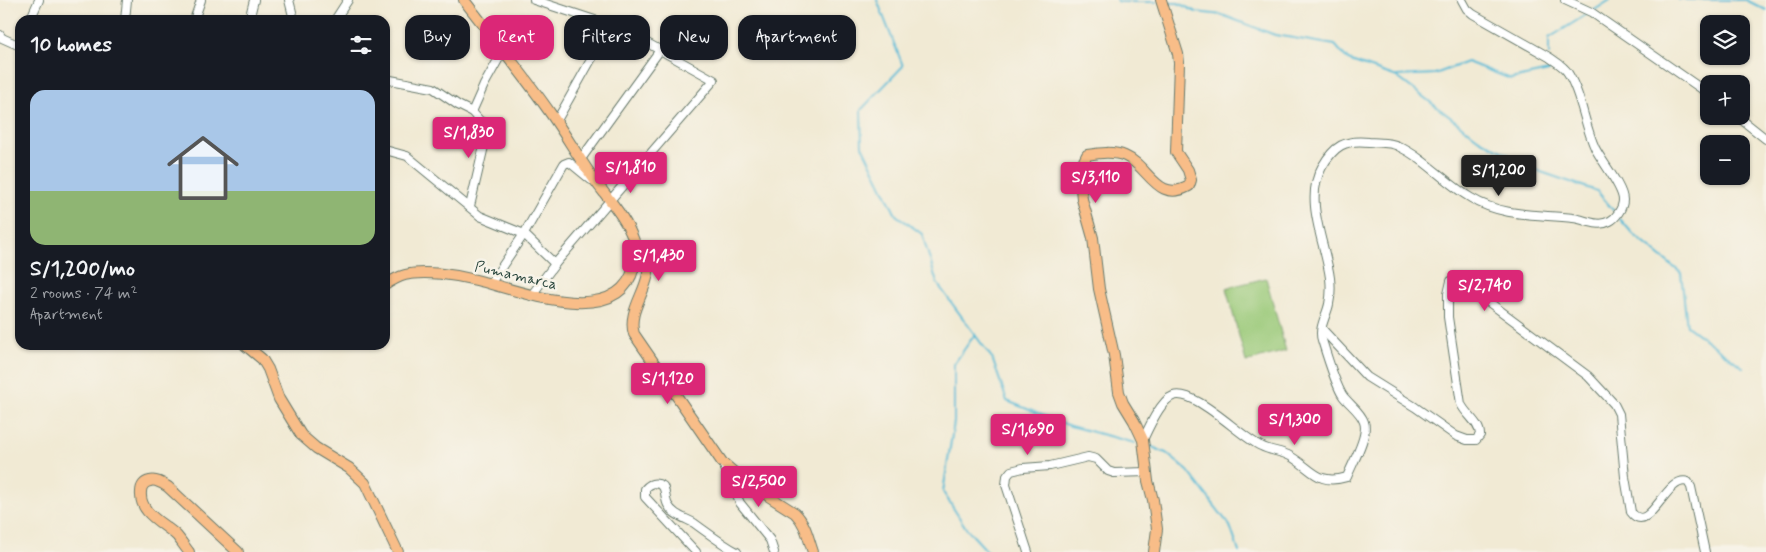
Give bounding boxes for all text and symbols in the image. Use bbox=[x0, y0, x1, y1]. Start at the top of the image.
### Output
chip: Buy bbox=[405, 15, 470, 60]
chip: Rent bbox=[480, 15, 554, 60]
chip: Filters bbox=[564, 15, 650, 60]
chip: New bbox=[660, 15, 728, 60]
chip: Apartment bbox=[738, 15, 856, 60]
map controls bbox=[1700, 15, 1750, 185]
button: layers bbox=[1700, 15, 1750, 65]
text: 10 homes bbox=[30, 31, 112, 59]
icon: filters bbox=[347, 31, 375, 59]
button: + bbox=[1700, 75, 1750, 125]
pin: S/1,830 bbox=[423, 116, 515, 159]
text: S/1,830 bbox=[444, 122, 494, 143]
icon: home bbox=[158, 123, 248, 213]
button: − bbox=[1700, 135, 1750, 185]
pin: S/1,810 bbox=[585, 152, 677, 194]
pin: S/1,200 bbox=[1453, 154, 1545, 197]
text: S/1,810 bbox=[606, 157, 656, 178]
text: S/1,200 bbox=[1472, 160, 1526, 181]
pin: S/3,110 bbox=[1050, 162, 1142, 204]
text: S/3,110 bbox=[1072, 167, 1120, 188]
pin: S/1,430 bbox=[613, 240, 705, 282]
text: S/1,430 bbox=[633, 245, 685, 266]
text: S/1,200/mo bbox=[30, 255, 135, 283]
street label: Pumamarca bbox=[473, 257, 559, 295]
pin: S/2,740 bbox=[1439, 270, 1531, 312]
text: S/2,740 bbox=[1458, 275, 1512, 296]
text: 2 rooms · 74 m² bbox=[30, 283, 138, 304]
text: Apartment bbox=[30, 304, 103, 325]
pin: S/1,120 bbox=[622, 362, 714, 405]
text: S/1,120 bbox=[642, 368, 694, 389]
pin: S/1,300 bbox=[1249, 404, 1341, 446]
text: S/1,300 bbox=[1269, 409, 1321, 430]
pin: S/1,690 bbox=[982, 414, 1074, 456]
text: S/1,690 bbox=[1002, 419, 1054, 440]
pin: S/2,500 bbox=[713, 466, 805, 508]
text: S/2,500 bbox=[732, 471, 786, 492]

